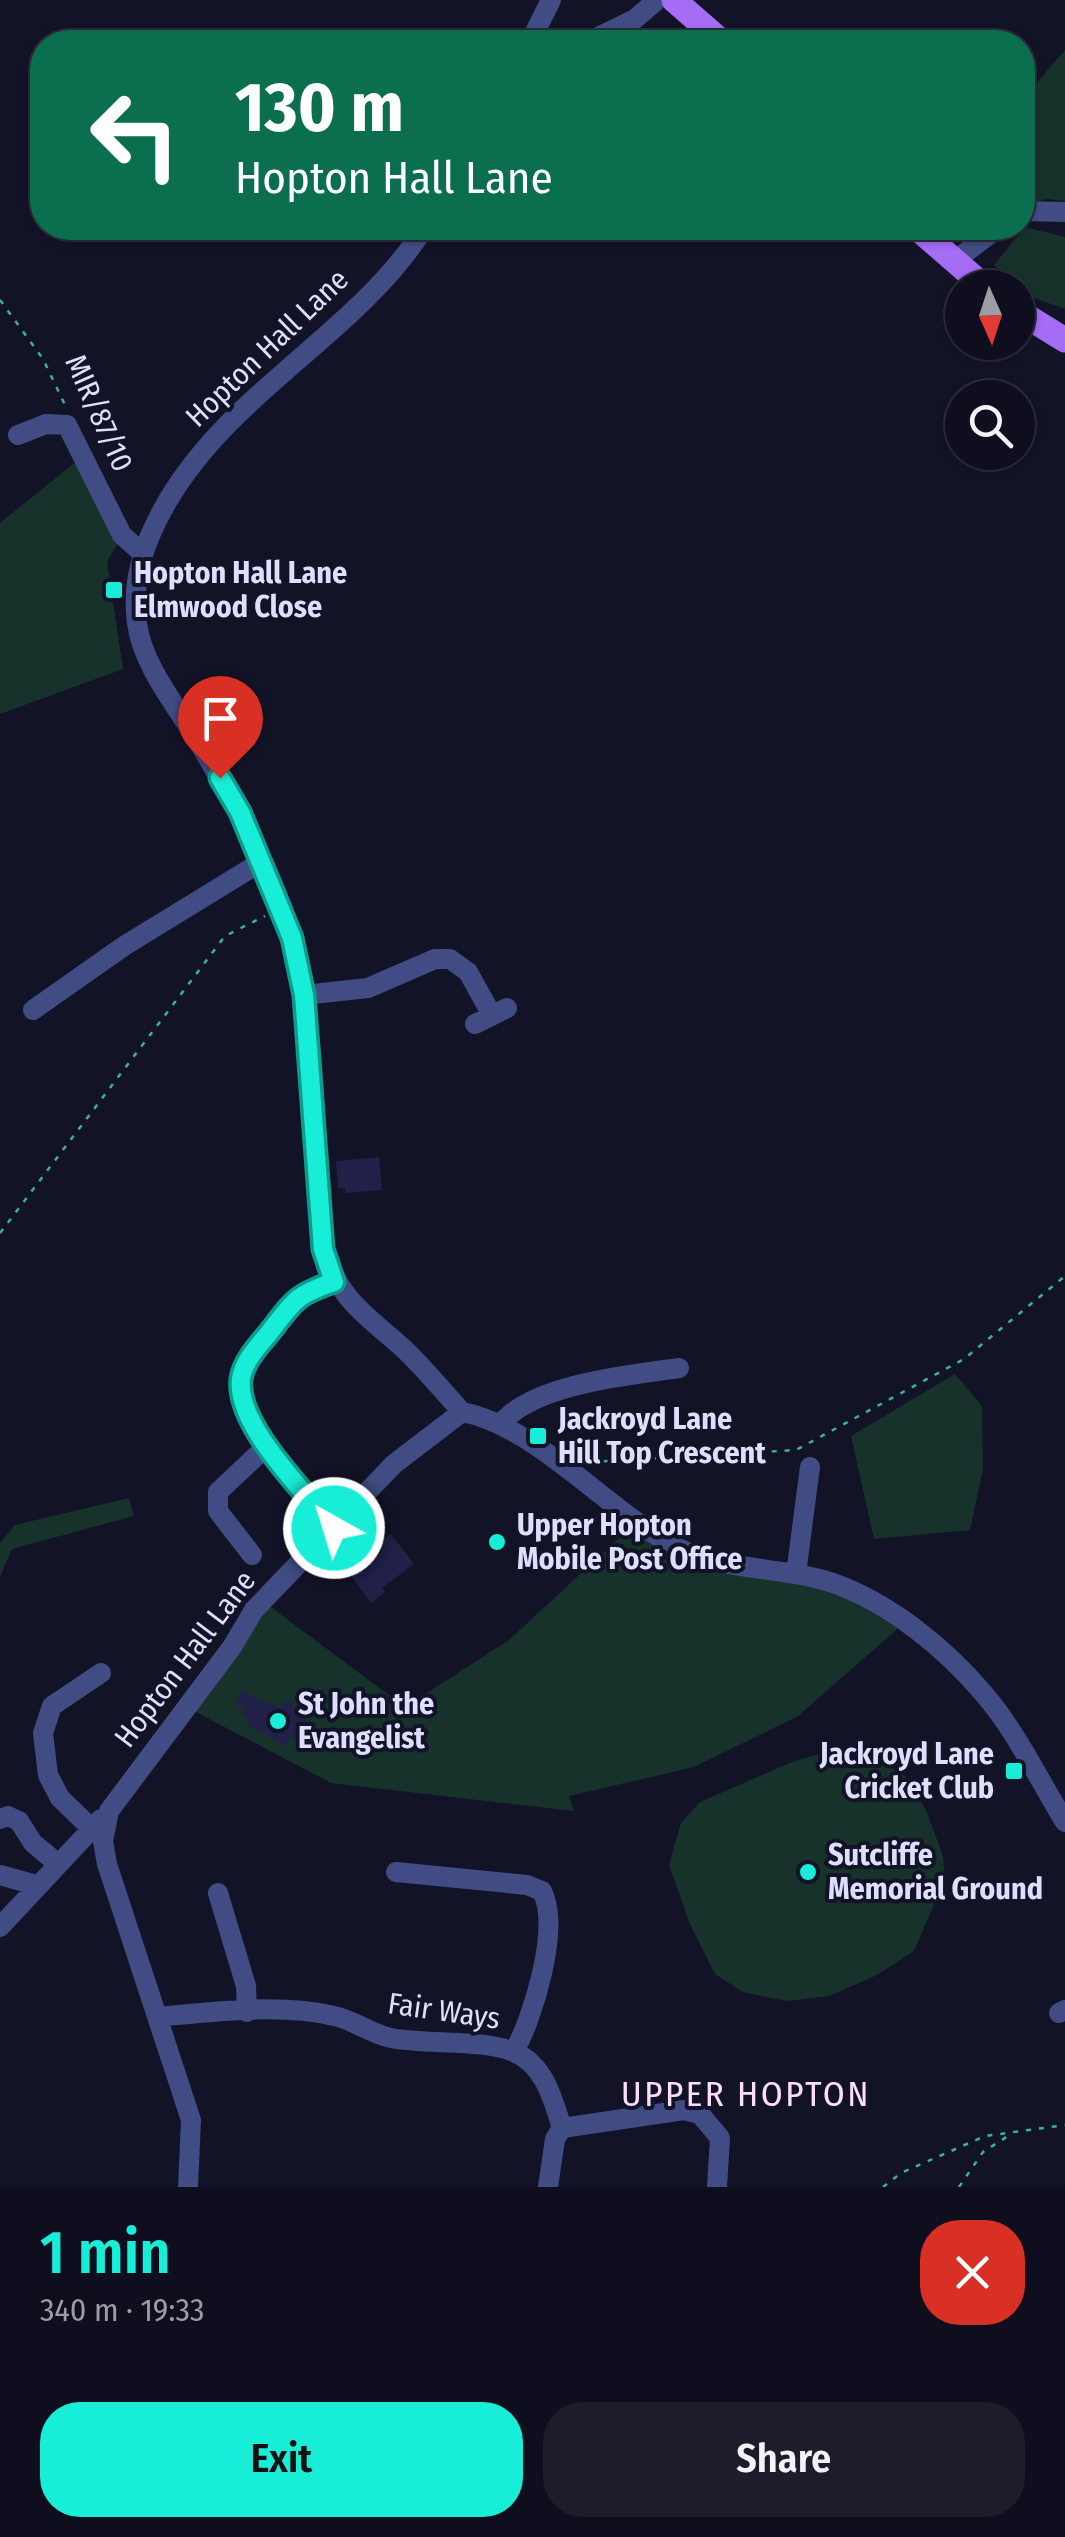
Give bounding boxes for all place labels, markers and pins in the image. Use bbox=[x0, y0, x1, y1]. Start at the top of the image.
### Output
place label: Hopton Hall Lane Elmwood Close bbox=[134, 555, 347, 625]
marker: Hopton Hall Lane Elmwood Close bbox=[103, 579, 125, 601]
pin bbox=[178, 676, 263, 779]
place label: Jackroyd Lane Hill Top Crescent bbox=[557, 1401, 766, 1471]
marker: Jackroyd Lane Hill Top Crescent bbox=[527, 1425, 549, 1447]
place label: Upper Hopton Mobile Post Office bbox=[517, 1507, 742, 1577]
marker: Upper Hopton Mobile Post Office bbox=[486, 1531, 508, 1553]
place label: St John the Evangelist bbox=[298, 1686, 434, 1756]
marker: St John the Evangelist bbox=[267, 1710, 289, 1732]
place label: Jackroyd Lane Cricket Club bbox=[819, 1736, 994, 1806]
marker: Jackroyd Lane Cricket Club bbox=[1003, 1760, 1025, 1782]
place label: Sutcliffe Memorial Ground bbox=[828, 1837, 1043, 1907]
marker: Sutcliffe Memorial Ground bbox=[797, 1861, 819, 1883]

